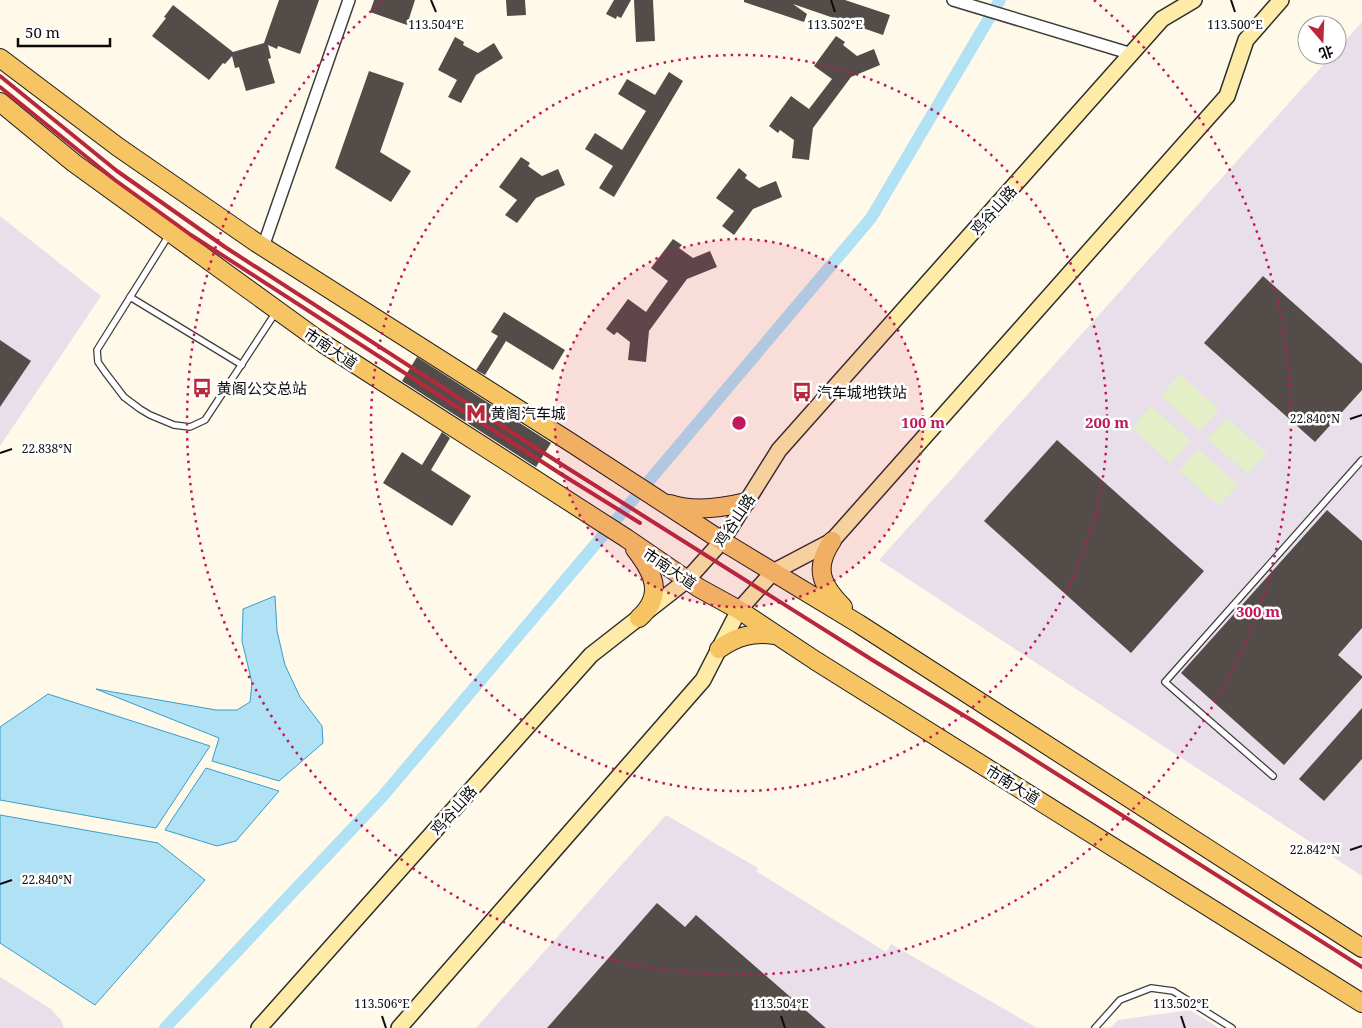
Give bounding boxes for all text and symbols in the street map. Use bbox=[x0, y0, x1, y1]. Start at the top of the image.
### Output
scale bar bbox=[18, 15, 110, 47]
north arrow bbox=[1297, 15, 1347, 65]
text: 113.504°E bbox=[408, 16, 464, 33]
text: 113.502°E bbox=[807, 16, 863, 33]
text: 113.500°E bbox=[1207, 16, 1263, 33]
text: 50 m bbox=[25, 22, 60, 42]
text: 北 bbox=[1317, 42, 1336, 64]
street label: 鸡谷山路 bbox=[965, 181, 1021, 239]
street label: 市南大道 bbox=[301, 323, 361, 373]
bus stop icon: 黄阁公交总站 bbox=[191, 377, 213, 399]
place label: 黄阁公交总站 bbox=[217, 378, 307, 398]
bus stop icon: 汽车城地铁站 bbox=[791, 381, 813, 403]
place label: 汽车城地铁站 bbox=[817, 382, 907, 402]
metro station icon: 黄阁汽车城 bbox=[465, 402, 487, 424]
place label: 黄阁汽车城 bbox=[491, 403, 566, 423]
text: 22.840°N bbox=[1290, 410, 1340, 427]
text: 100 m bbox=[901, 412, 945, 432]
text: 200 m bbox=[1085, 412, 1129, 432]
centre of rings bbox=[730, 414, 748, 432]
text: 22.838°N bbox=[22, 440, 72, 457]
street label: 鸡谷山路 bbox=[709, 490, 759, 550]
street label: 市南大道 bbox=[640, 543, 700, 593]
text: 300 m bbox=[1236, 601, 1280, 621]
street label: 市南大道 bbox=[982, 760, 1044, 808]
street label: 鸡谷山路 bbox=[425, 781, 481, 839]
text: 22.842°N bbox=[1290, 841, 1340, 858]
text: 22.840°N bbox=[22, 871, 72, 888]
text: 113.506°E bbox=[354, 995, 410, 1012]
text: 113.504°E bbox=[753, 995, 809, 1012]
text: 113.502°E bbox=[1153, 995, 1209, 1012]

